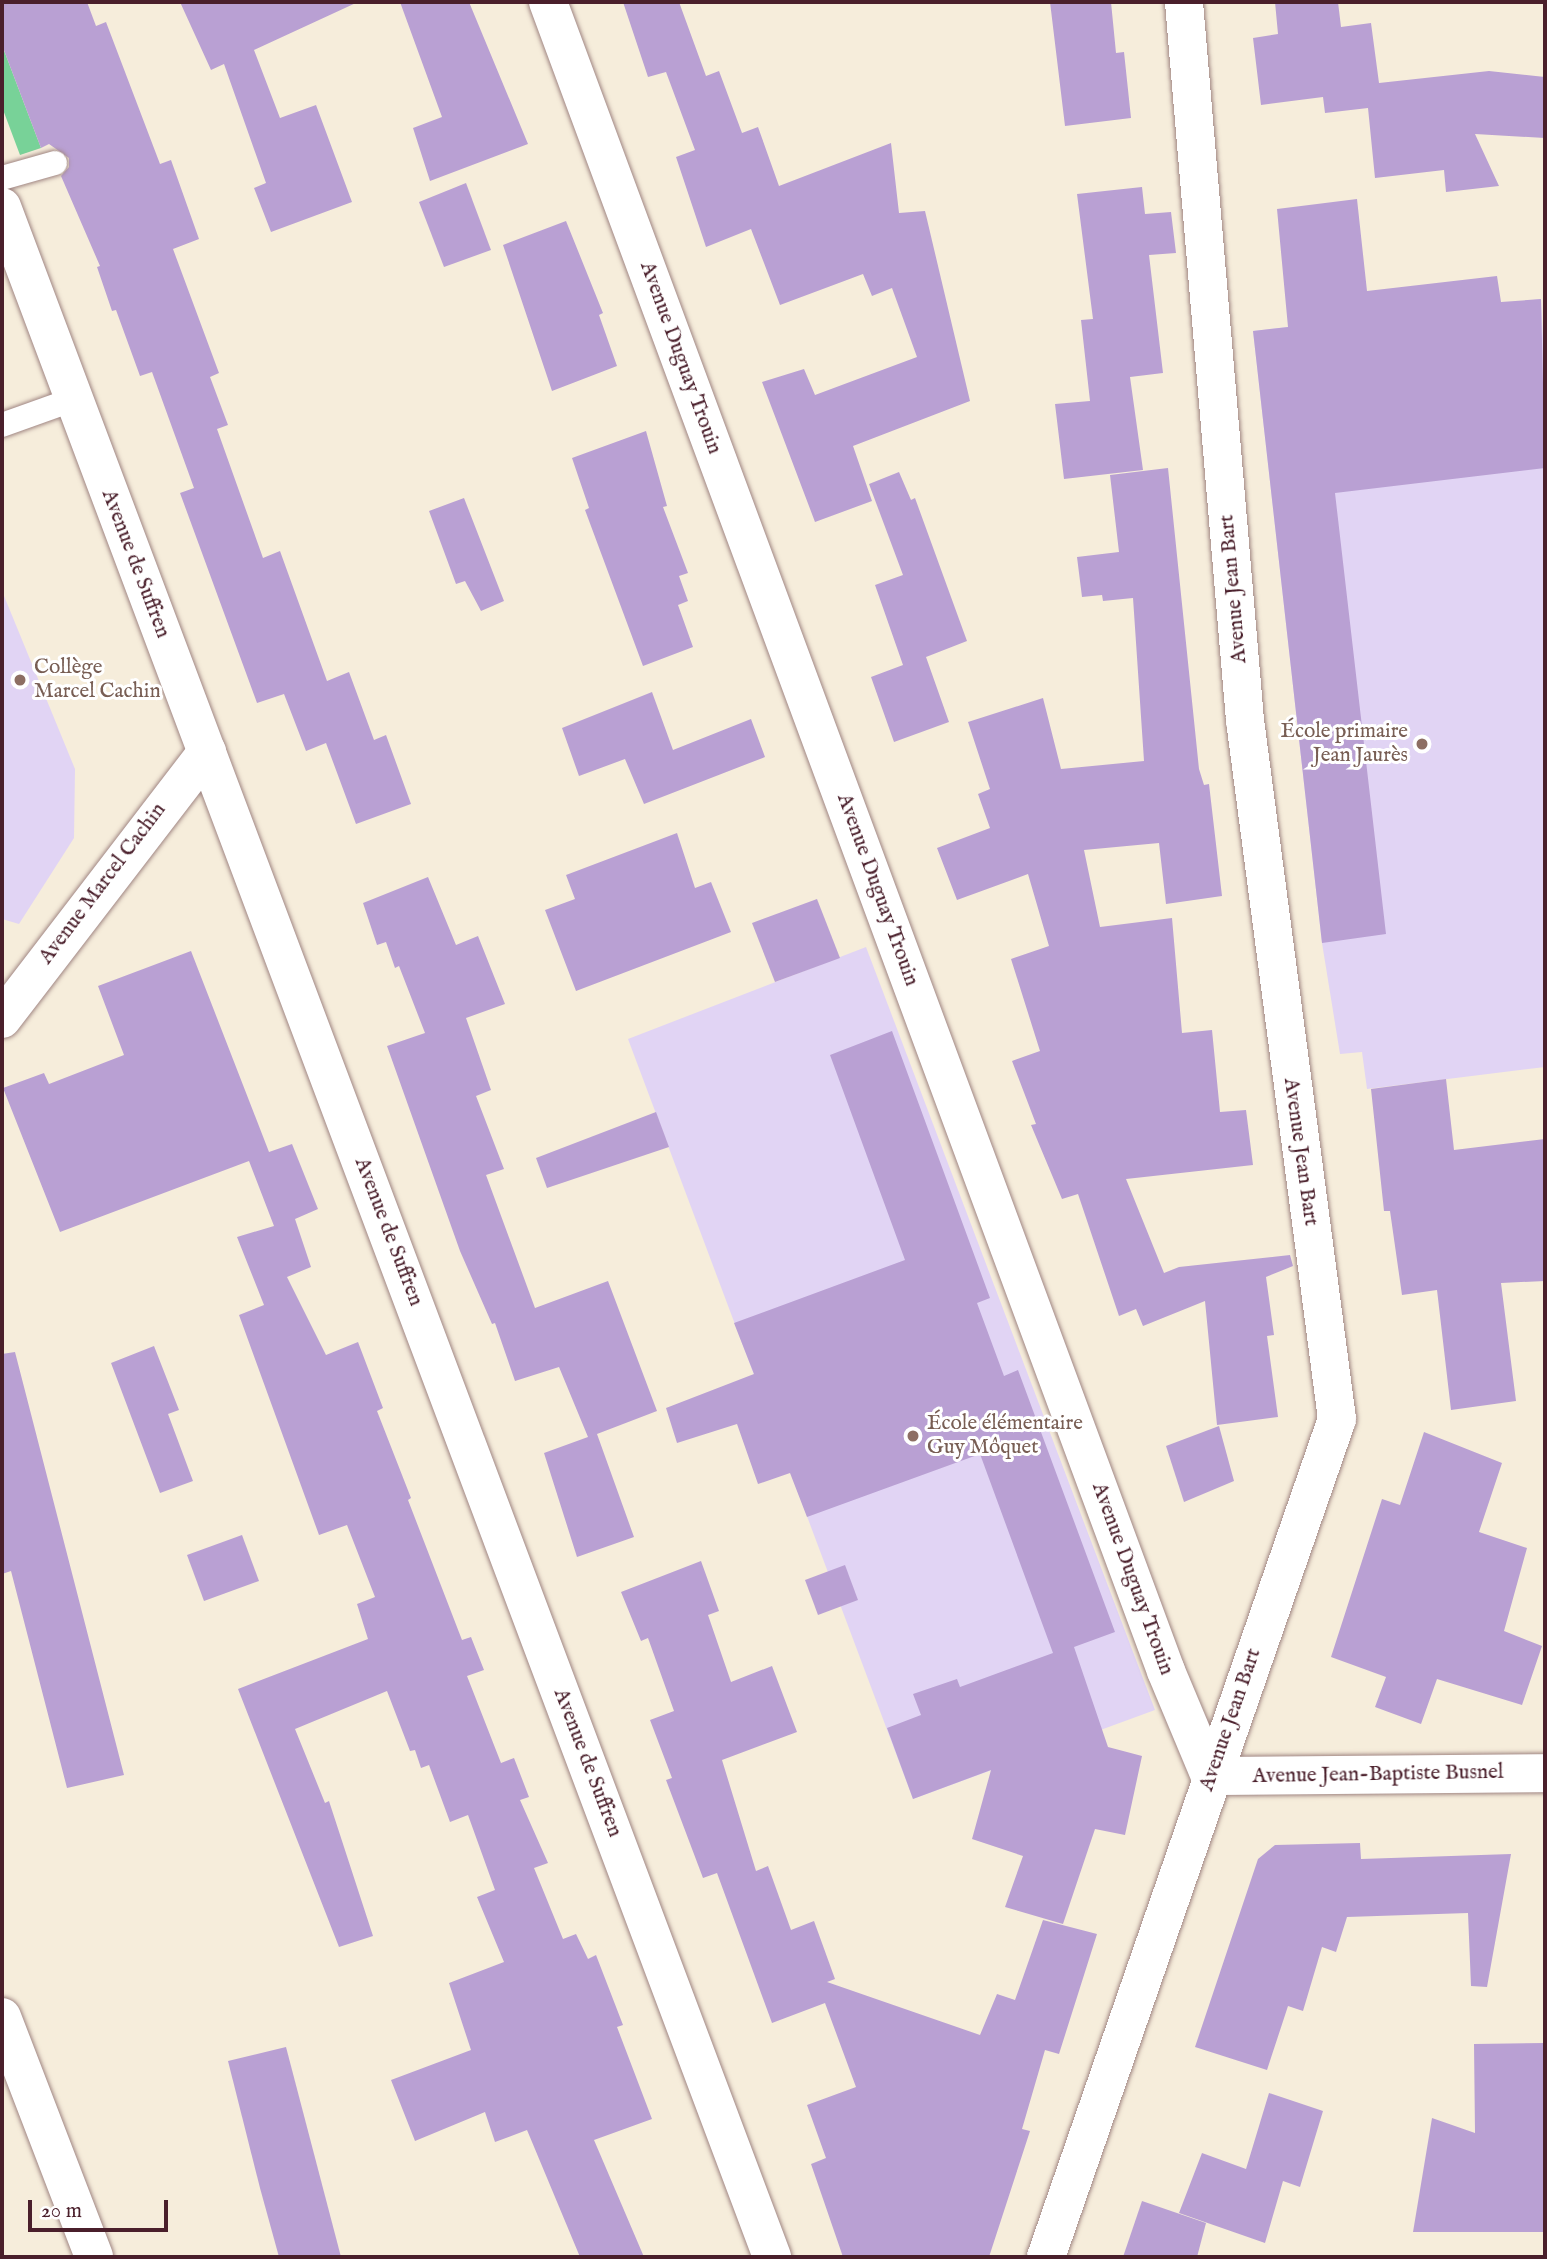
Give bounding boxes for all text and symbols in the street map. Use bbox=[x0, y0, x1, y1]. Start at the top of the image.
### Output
street label: Avenue Duguay Trouin bbox=[633, 258, 727, 458]
street label: Avenue de Suffren bbox=[95, 486, 175, 642]
street label: Avenue Jean Bart bbox=[1215, 514, 1253, 664]
place label: Collège Marcel Cachin bbox=[34, 655, 161, 705]
marker: Collège Marcel Cachin bbox=[12, 672, 28, 688]
place label: École primaire Jean Jaurès bbox=[1280, 719, 1408, 769]
marker: École primaire Jean Jaurès bbox=[1414, 736, 1430, 752]
street label: Avenue Duguay Trouin bbox=[830, 790, 924, 990]
street label: Avenue Marcel Cachin bbox=[34, 798, 172, 970]
street label: Avenue Jean Bart bbox=[1277, 1076, 1323, 1228]
street label: Avenue de Suffren bbox=[348, 1154, 428, 1310]
place label: École élémentaire Guy Môquet bbox=[927, 1411, 1083, 1461]
marker: École élémentaire Guy Môquet bbox=[905, 1428, 921, 1444]
street label: Avenue Duguay Trouin bbox=[1085, 1479, 1179, 1679]
street label: Avenue Jean Bart bbox=[1195, 1645, 1267, 1795]
street label: Avenue de Suffren bbox=[547, 1685, 627, 1841]
street label: Avenue Jean-Baptiste Busnel bbox=[1252, 1760, 1504, 1790]
scale bar bbox=[32, 2186, 172, 2230]
text: 20 m bbox=[41, 2198, 82, 2225]

